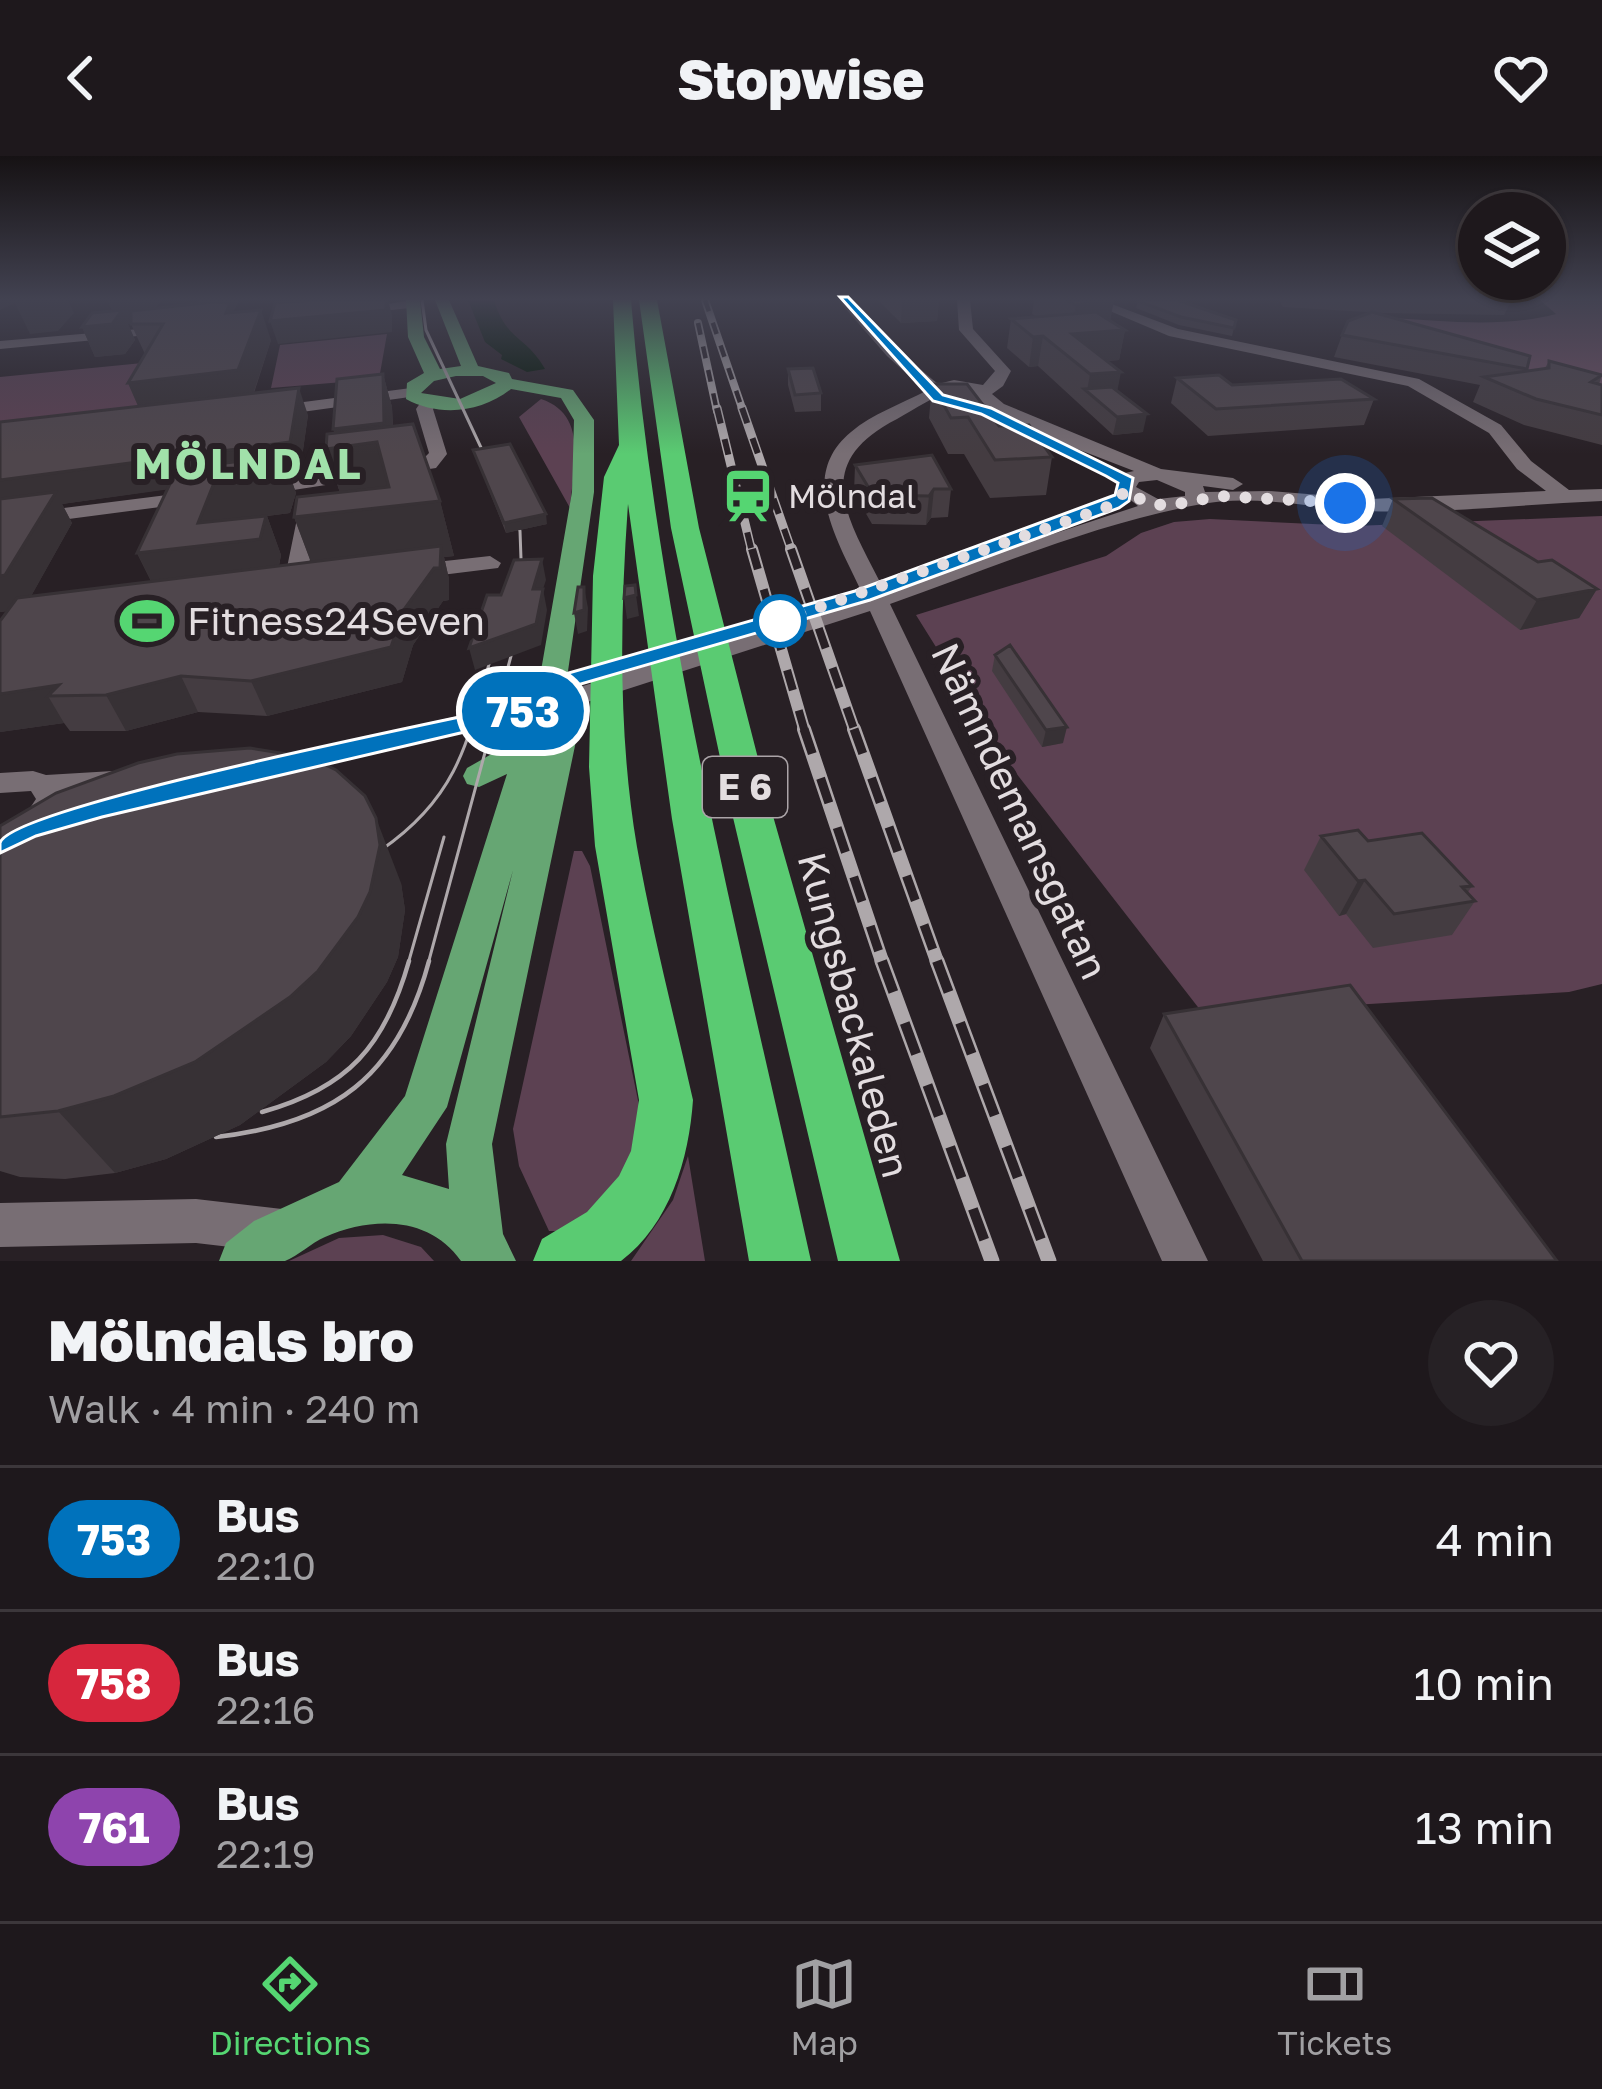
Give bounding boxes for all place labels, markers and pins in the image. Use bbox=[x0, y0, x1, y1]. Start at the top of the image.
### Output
station icon: Mölndal bbox=[719, 467, 777, 525]
place label: Mölndal bbox=[788, 476, 917, 515]
sports icon: Fitness24Seven bbox=[118, 592, 176, 650]
unlabelled marker bbox=[755, 596, 805, 646]
place label: Fitness24Seven bbox=[187, 597, 485, 644]

